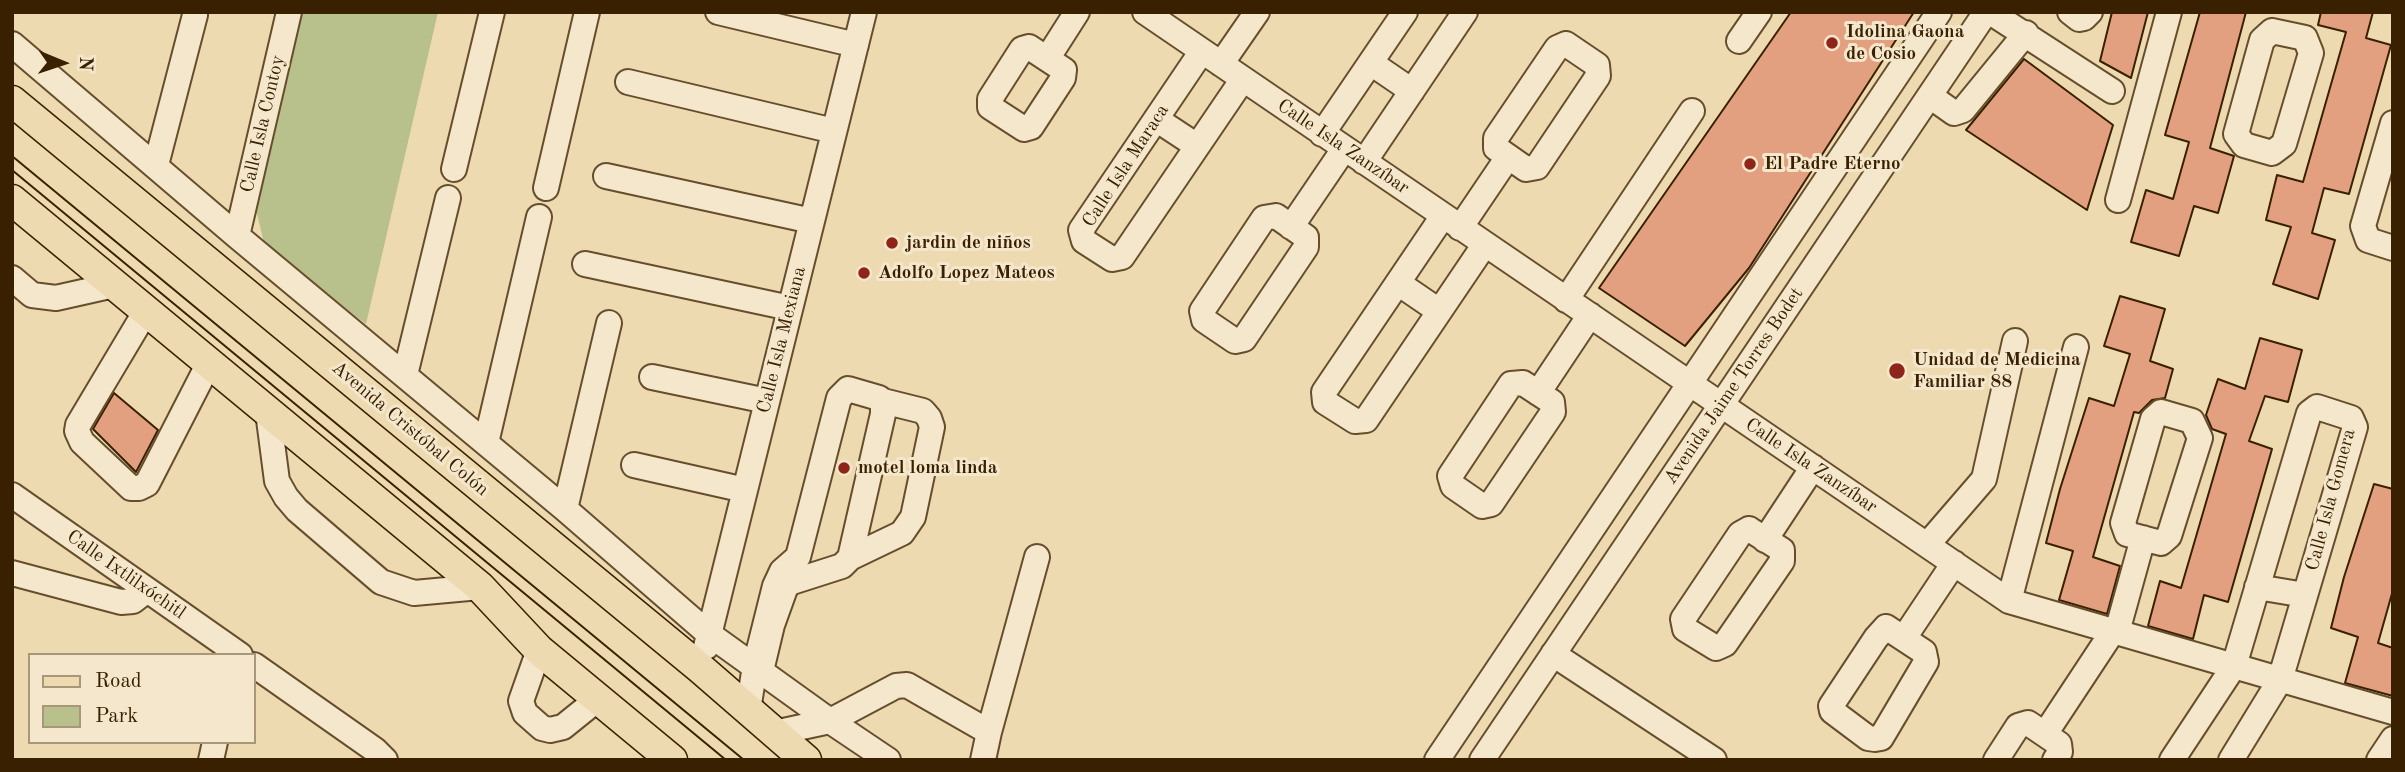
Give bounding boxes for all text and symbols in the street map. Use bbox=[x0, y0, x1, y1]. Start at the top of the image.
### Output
place label: Idolina Gaona de Cosio bbox=[1846, 21, 1964, 65]
north arrow bbox=[28, 28, 98, 98]
marker: Idolina Gaona de Cosio bbox=[1824, 35, 1840, 51]
street label: Calle Isla Contoy bbox=[236, 53, 290, 195]
text: N bbox=[75, 56, 94, 71]
street label: Calle Isla Zanzíbar bbox=[1273, 94, 1413, 200]
street label: Calle Isla Maraca bbox=[1078, 100, 1174, 232]
place label: El Padre Eterno bbox=[1764, 153, 1901, 175]
marker: El Padre Eterno bbox=[1742, 156, 1758, 172]
place label: jardin de niños bbox=[906, 232, 1031, 254]
marker: jardin de niños bbox=[884, 235, 900, 251]
place label: Adolfo Lopez Mateos bbox=[878, 262, 1055, 284]
street label: Calle Isla Mexiana bbox=[753, 264, 811, 416]
marker: Adolfo Lopez Mateos bbox=[856, 265, 872, 281]
street label: Avenida Jaime Torres Bodet bbox=[1660, 283, 1808, 489]
place label: Unidad de Medicina Familiar 88 bbox=[1913, 349, 2081, 393]
street label: Avenida Cristóbal Colón bbox=[327, 357, 493, 501]
marker: Unidad de Medicina Familiar 88 bbox=[1887, 361, 1907, 381]
street label: Calle Isla Zanzíbar bbox=[1741, 413, 1881, 519]
street label: Calle Isla Gomera bbox=[2301, 426, 2361, 574]
place label: motel loma linda bbox=[858, 457, 997, 479]
marker: motel loma linda bbox=[836, 460, 852, 476]
street label: Calle Ixtlilxóchitl bbox=[62, 525, 190, 625]
legend bbox=[28, 653, 256, 744]
text: Road bbox=[95, 671, 142, 692]
text: Park bbox=[95, 706, 138, 727]

